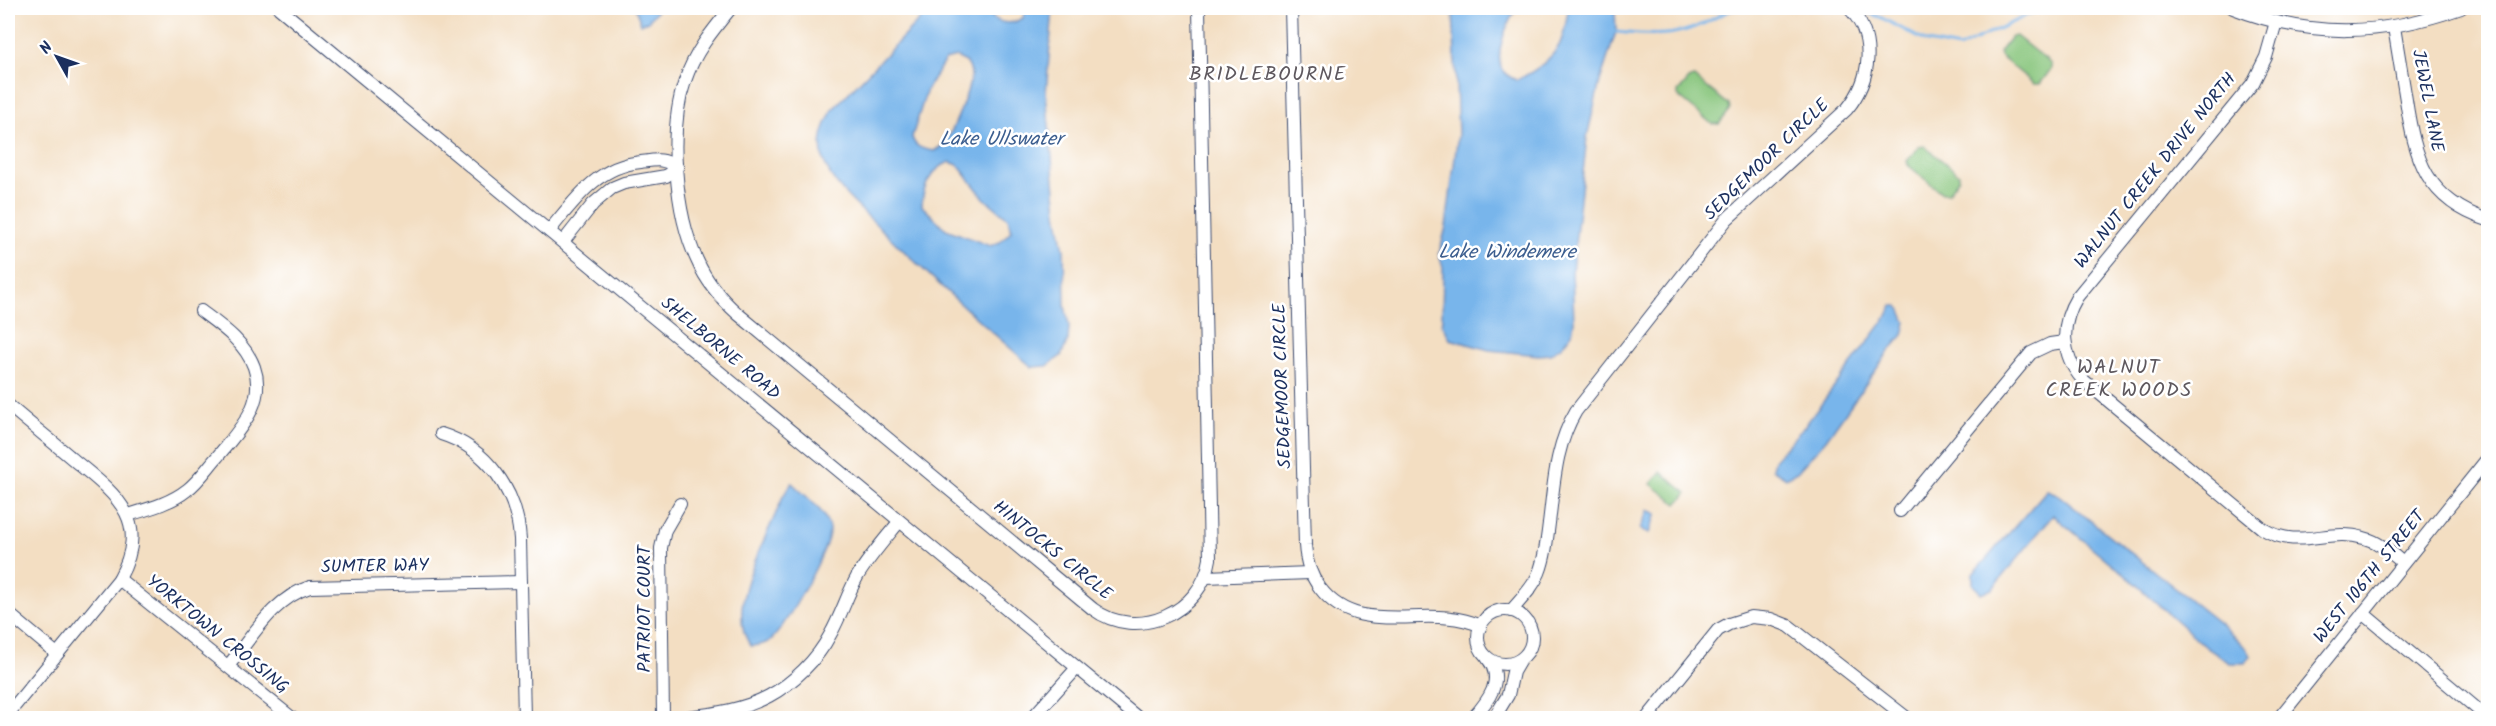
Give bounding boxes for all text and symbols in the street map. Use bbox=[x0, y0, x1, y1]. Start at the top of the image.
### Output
north arrow bbox=[27, 27, 87, 87]
text: N bbox=[34, 36, 59, 60]
street label: JEWEL LANE bbox=[2403, 47, 2451, 155]
district label: BRIDLEBOURNE bbox=[1189, 59, 1347, 91]
street label: WALNUT CREEK DRIVE NORTH bbox=[2068, 67, 2244, 275]
street label: SEDGEMOOR CIRCLE bbox=[1697, 92, 1837, 228]
water label: Lake Ullswater bbox=[939, 124, 1067, 156]
water label: Lake Windemere bbox=[1438, 237, 1578, 269]
street label: SHELBORNE ROAD bbox=[654, 290, 787, 408]
street label: SEDGEMOOR CIRCLE bbox=[1266, 302, 1300, 469]
district label: WALNUT CREEK WOODS bbox=[2045, 352, 2193, 407]
street label: HINTOCKS CIRCLE bbox=[986, 494, 1118, 609]
street label: WEST 106TH STREET bbox=[2307, 503, 2434, 650]
street label: PATRIOT COURT bbox=[631, 544, 660, 673]
street label: SUMTER WAY bbox=[321, 552, 430, 582]
street label: YORKTOWN CROSSING bbox=[139, 568, 295, 702]

